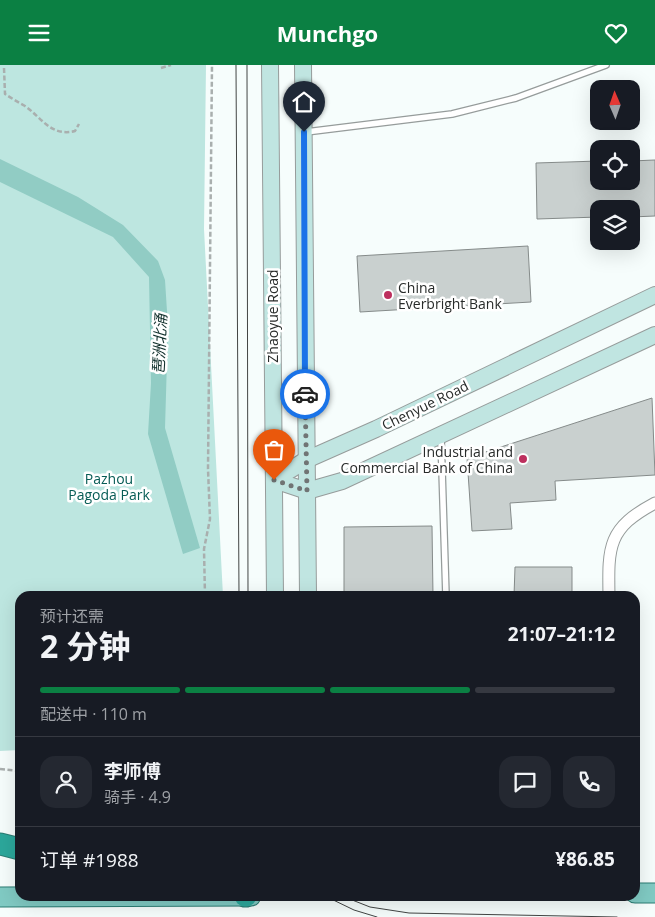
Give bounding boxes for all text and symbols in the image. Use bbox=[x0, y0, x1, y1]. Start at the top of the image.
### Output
text: Munchgo bbox=[277, 18, 378, 48]
icon: menu bbox=[25, 19, 53, 47]
icon: heart bbox=[602, 19, 630, 47]
north arrow bbox=[590, 80, 640, 130]
map controls bbox=[590, 80, 640, 250]
pin bbox=[283, 81, 325, 132]
icon: home bbox=[290, 88, 318, 116]
button: locate bbox=[590, 140, 640, 190]
button: layers bbox=[590, 200, 640, 250]
street label: Zhaoyue Road bbox=[263, 269, 282, 363]
place label: China Everbright Bank bbox=[398, 278, 502, 313]
marker: China Everbright Bank bbox=[382, 289, 394, 301]
water label: 琶洲北涌 bbox=[147, 312, 171, 374]
courier bbox=[280, 369, 330, 419]
street label: Chenyue Road bbox=[378, 376, 472, 434]
icon: car bbox=[291, 380, 319, 408]
pin bbox=[253, 429, 295, 480]
icon: bag bbox=[260, 436, 288, 464]
place label: Industrial and Commercial Bank of China bbox=[341, 442, 513, 477]
marker: Industrial and Commercial Bank of China bbox=[517, 453, 529, 465]
park label: Pazhou Pagoda Park bbox=[68, 469, 150, 504]
text: 预计还需 bbox=[40, 605, 104, 627]
text: 21:07–21:12 bbox=[508, 621, 615, 647]
text: 2 分钟 bbox=[40, 624, 131, 667]
text: 配送中 · 110 m bbox=[40, 703, 147, 725]
button: person bbox=[40, 756, 92, 808]
button: chat bbox=[499, 756, 551, 808]
button: phone bbox=[563, 756, 615, 808]
text: 李师傅 bbox=[104, 758, 161, 784]
text: 骑手 · 4.9 bbox=[104, 786, 171, 808]
text: ¥86.85 bbox=[555, 846, 615, 872]
text: 订单 #1988 bbox=[40, 847, 139, 873]

